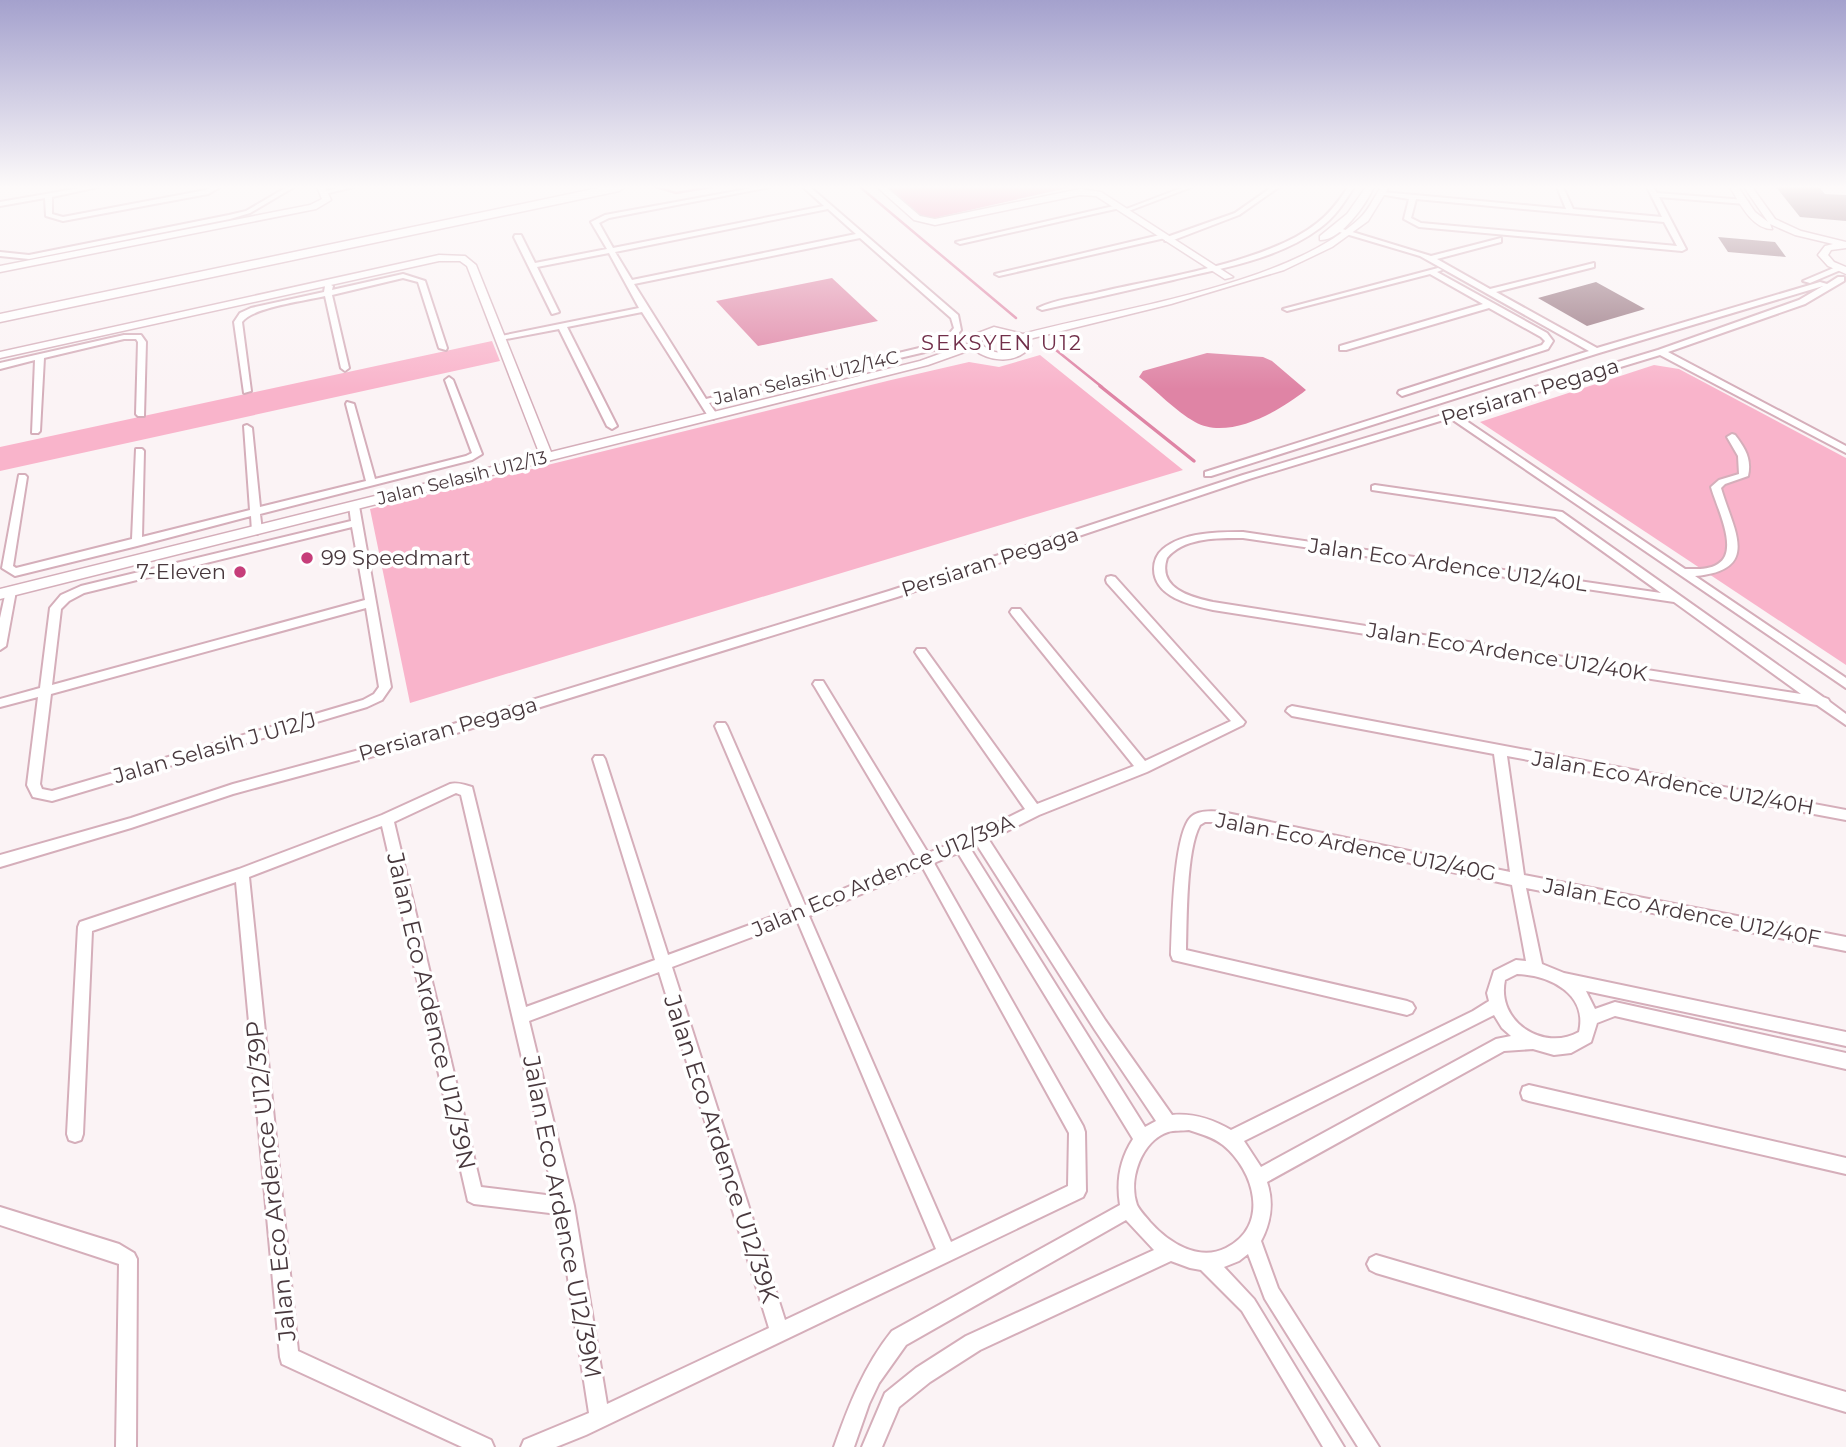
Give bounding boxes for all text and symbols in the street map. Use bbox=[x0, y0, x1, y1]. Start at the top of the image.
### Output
district label: SEKSYEN U12 bbox=[921, 330, 1083, 355]
street label: Jalan Selasih U12/14C bbox=[710, 346, 901, 410]
street label: Persiaran Pegaga bbox=[1438, 353, 1622, 430]
street label: Jalan Selasih U12/13 bbox=[374, 446, 549, 510]
street label: Persiaran Pegaga bbox=[898, 521, 1082, 602]
street label: Jalan Eco Ardence U12/40L bbox=[1306, 532, 1590, 597]
place label: 99 Speedmart bbox=[321, 545, 471, 570]
marker: 99 Speedmart bbox=[299, 550, 315, 566]
place label: 7-Eleven bbox=[137, 559, 226, 584]
marker: 7-Eleven bbox=[232, 564, 248, 580]
street label: Jalan Eco Ardence U12/40K bbox=[1364, 617, 1649, 686]
street label: Persiaran Pegaga bbox=[356, 691, 540, 766]
street label: Jalan Selasih J U12/J bbox=[110, 707, 319, 789]
street label: Jalan Eco Ardence U12/40H bbox=[1529, 745, 1816, 820]
street label: Jalan Eco Ardence U12/40G bbox=[1213, 807, 1498, 886]
street label: Jalan Eco Ardence U12/39A bbox=[747, 809, 1018, 943]
street label: Jalan Eco Ardence U12/39N bbox=[381, 848, 482, 1172]
street label: Jalan Eco Ardence U12/40F bbox=[1540, 872, 1823, 951]
street label: Jalan Eco Ardence U12/39K bbox=[658, 990, 785, 1307]
street label: Jalan Eco Ardence U12/39P bbox=[239, 1019, 302, 1344]
street label: Jalan Eco Ardence U12/39M bbox=[517, 1052, 608, 1381]

